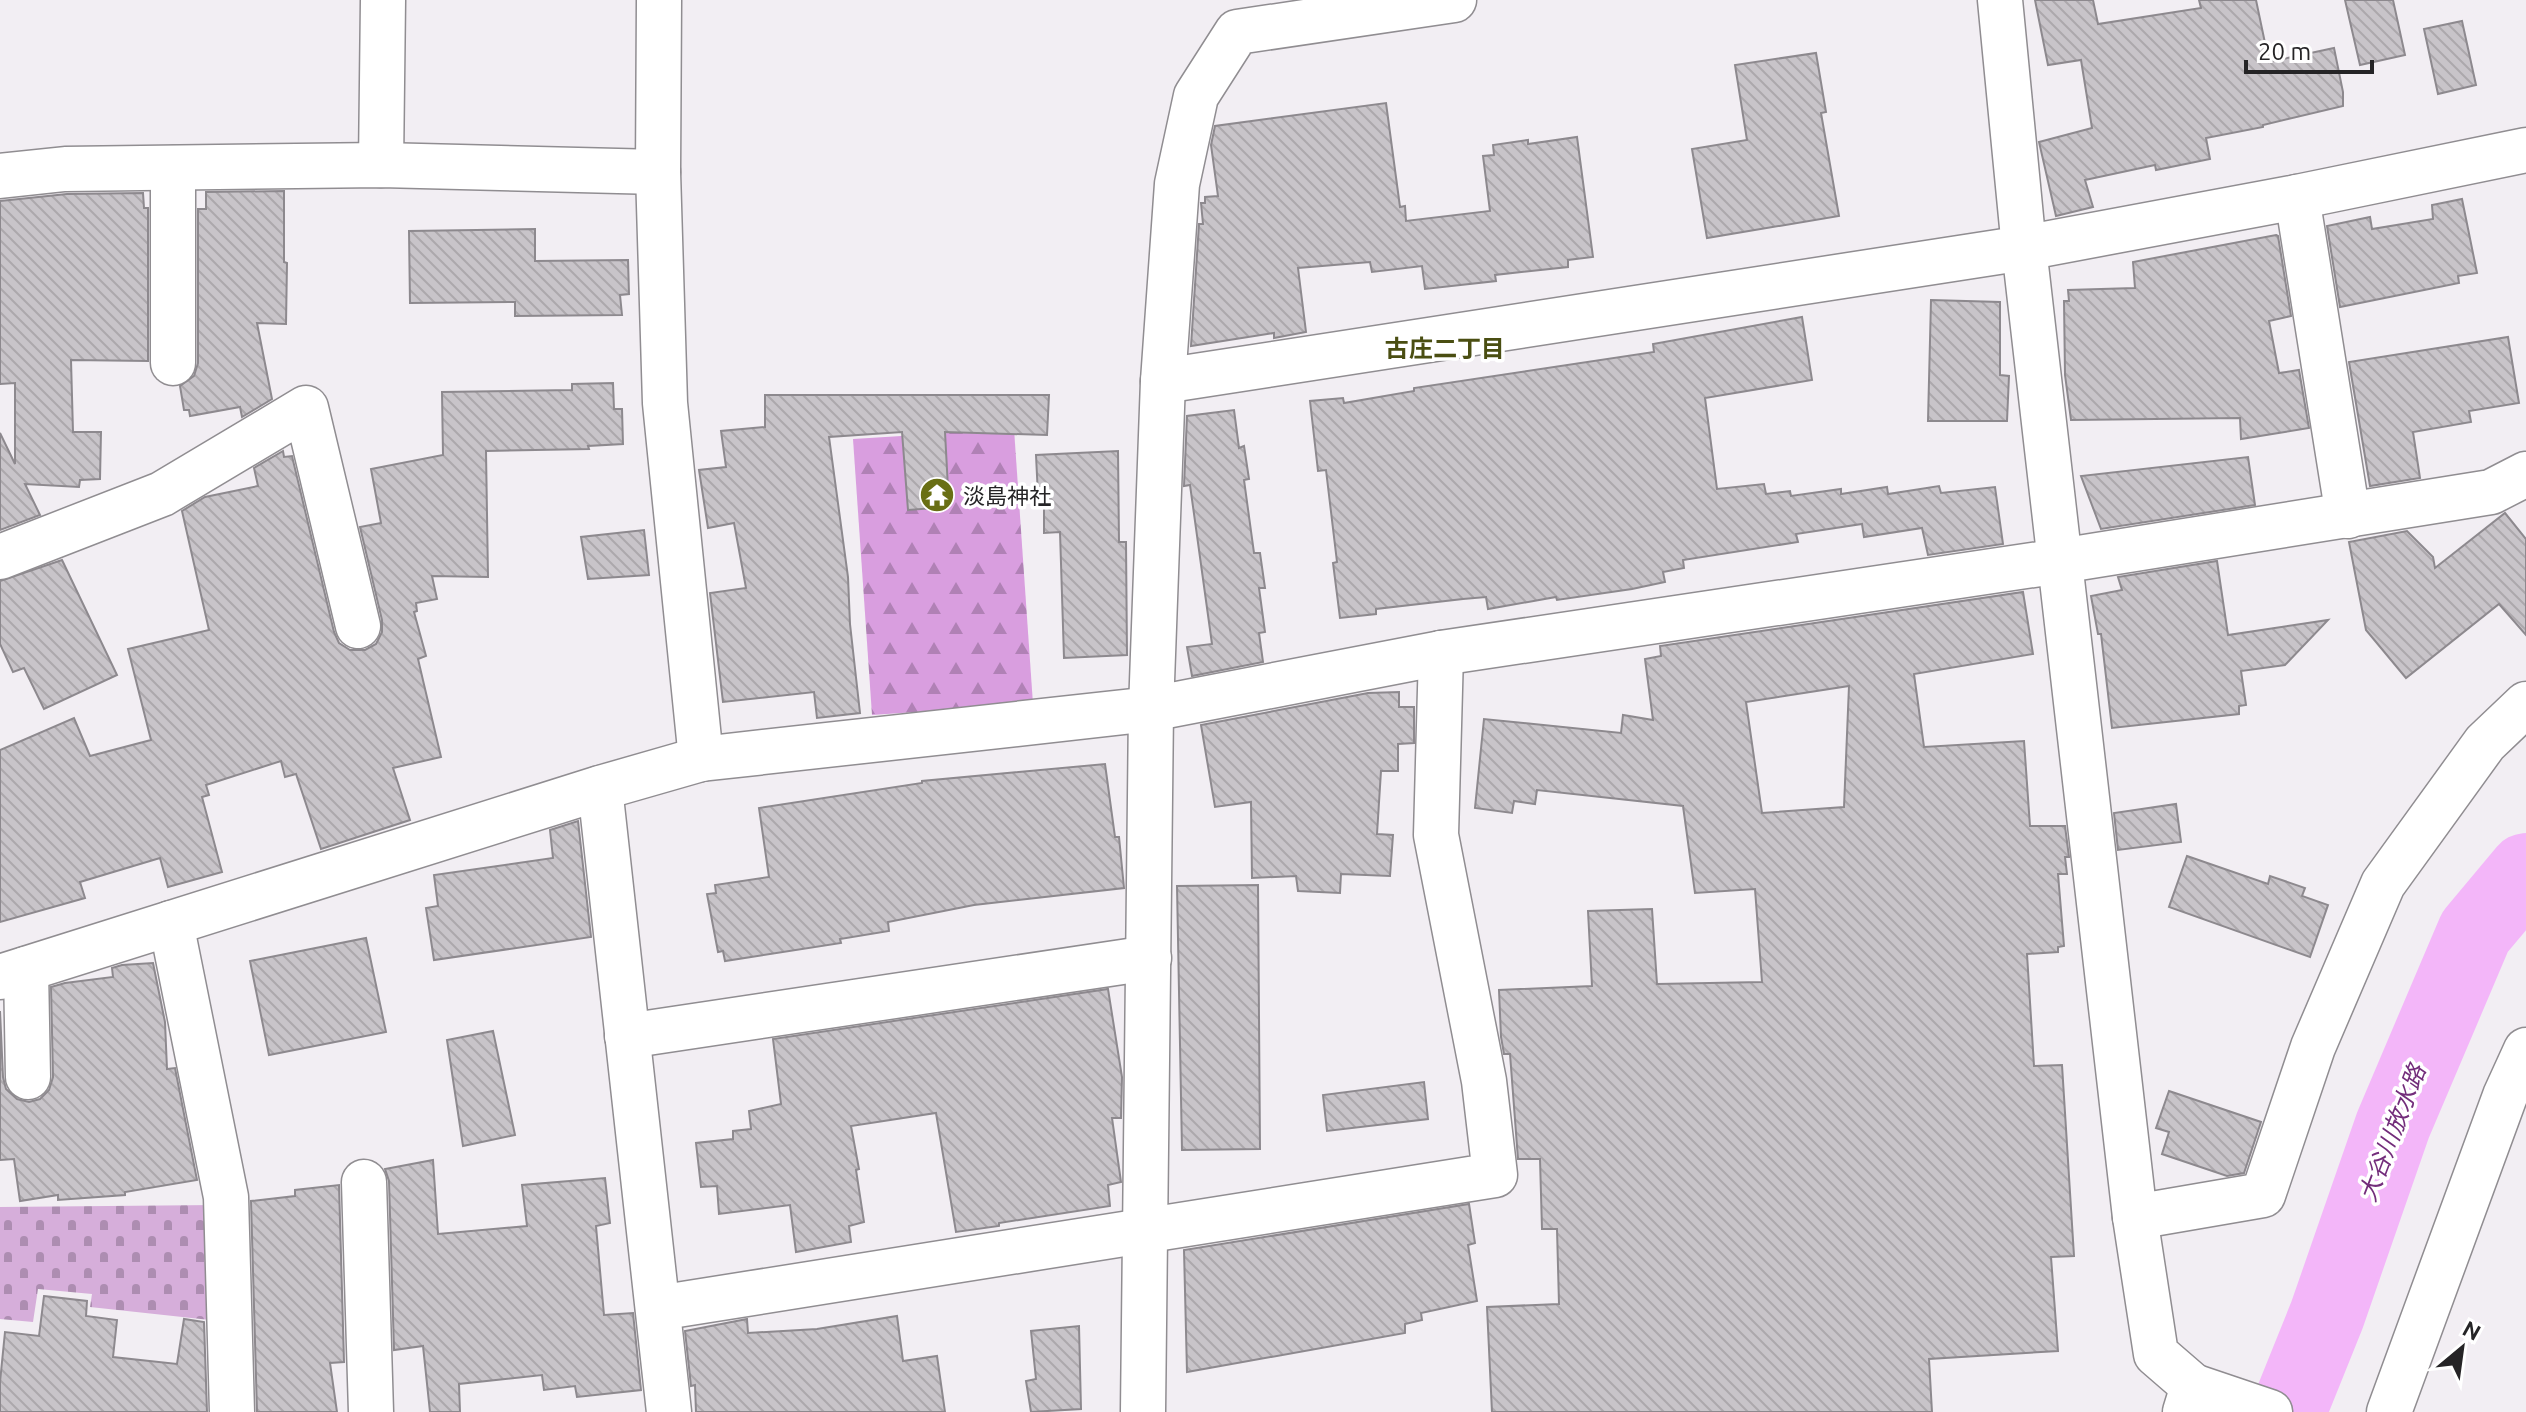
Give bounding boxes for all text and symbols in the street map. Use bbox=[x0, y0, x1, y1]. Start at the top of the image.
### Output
scale bar bbox=[2246, 24, 2372, 74]
text: 20 m bbox=[2258, 38, 2311, 65]
district label: 古庄二丁目 bbox=[1385, 335, 1505, 362]
temple icon: 淡島神社 bbox=[918, 476, 956, 514]
place label: 淡島神社 bbox=[963, 483, 1051, 508]
water label: 大谷川放水路 bbox=[2354, 1059, 2431, 1205]
north arrow bbox=[2422, 1308, 2502, 1388]
text: N bbox=[2459, 1315, 2485, 1345]

